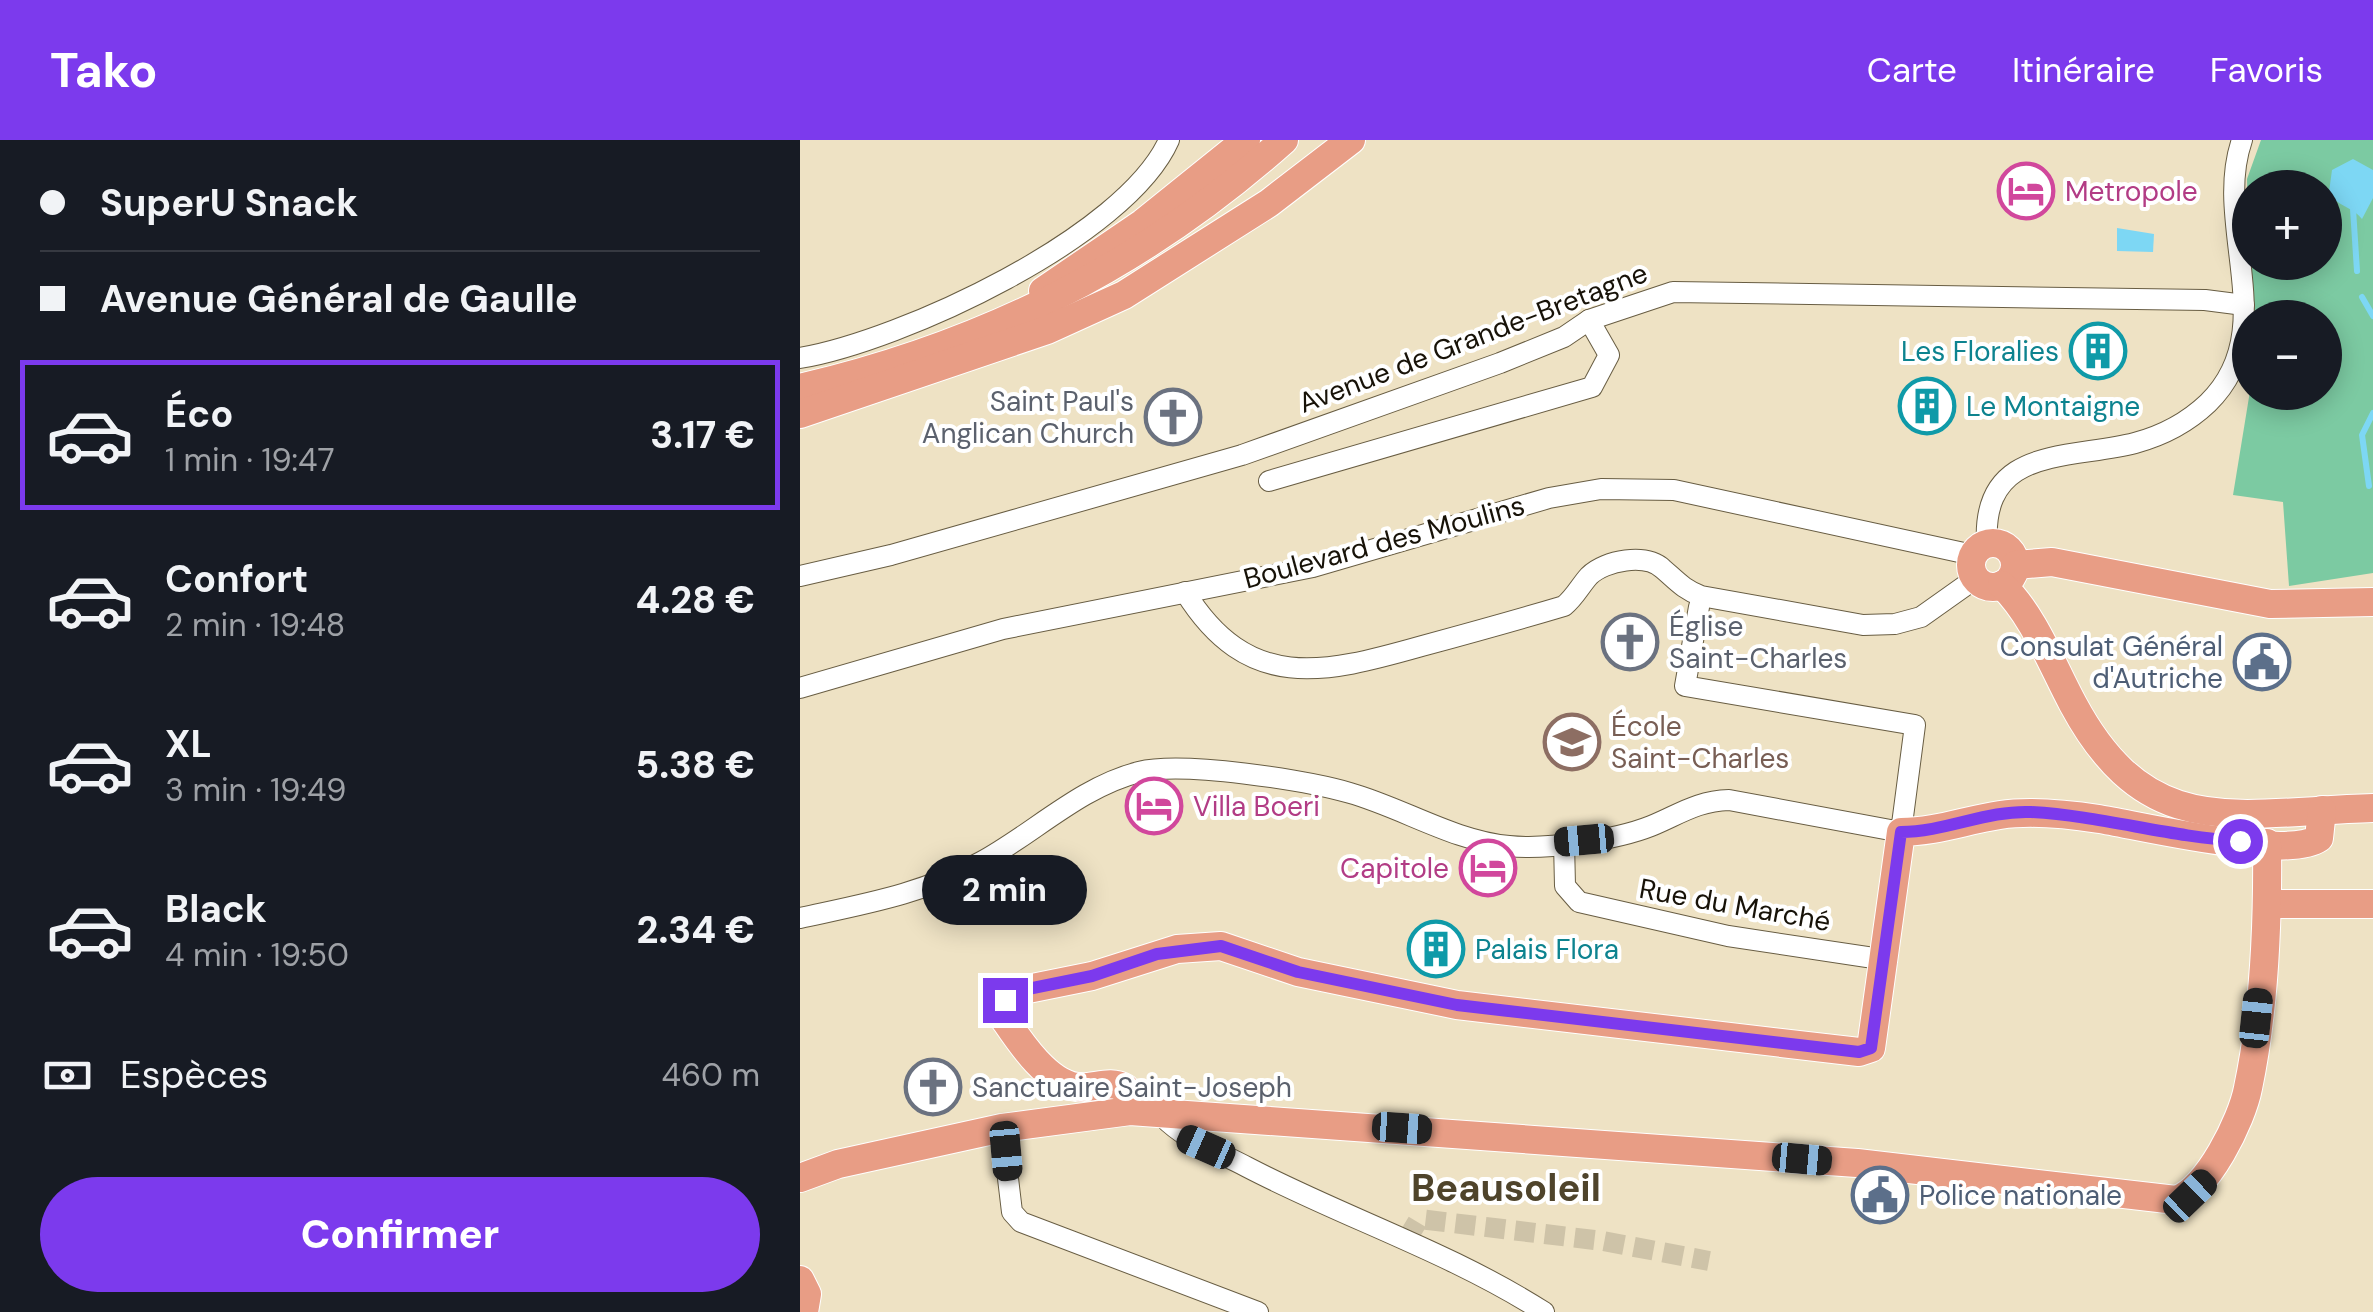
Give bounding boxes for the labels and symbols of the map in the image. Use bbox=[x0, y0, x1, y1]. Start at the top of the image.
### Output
hotel icon: Metropole bbox=[1996, 161, 2056, 221]
place label: Metropole bbox=[2065, 173, 2198, 210]
street label: Avenue de Grande-Bretagne bbox=[1293, 254, 1653, 422]
building icon: Les Floralies bbox=[2068, 321, 2128, 381]
place label: Les Floralies bbox=[1901, 333, 2059, 370]
building icon: Le Montaigne bbox=[1897, 376, 1957, 436]
place label: Saint Paul's Anglican Church bbox=[922, 383, 1134, 452]
church icon: Saint Paul's Anglican Church bbox=[1143, 387, 1203, 447]
place label: Le Montaigne bbox=[1966, 388, 2140, 425]
street label: Boulevard des Moulins bbox=[1239, 487, 1529, 597]
place label: Église Saint-Charles bbox=[1669, 608, 1847, 677]
church icon: Église Saint-Charles bbox=[1600, 612, 1660, 672]
place label: Consulat Général d'Autriche bbox=[2000, 628, 2223, 697]
public building icon: Consulat Général d'Autriche bbox=[2232, 632, 2292, 692]
place label: École Saint-Charles bbox=[1611, 708, 1789, 777]
school or university icon: École Saint-Charles bbox=[1542, 712, 1602, 772]
hotel icon: Villa Boeri bbox=[1124, 776, 1184, 836]
place label: Villa Boeri bbox=[1193, 788, 1320, 825]
route start bbox=[2218, 819, 2263, 864]
car bbox=[1553, 822, 1615, 858]
hotel icon: Capitole bbox=[1458, 838, 1518, 898]
place label: Capitole bbox=[1340, 850, 1449, 887]
callout: 2 min bbox=[922, 855, 1088, 925]
street label: Rue du Marché bbox=[1636, 870, 1834, 940]
building icon: Palais Flora bbox=[1406, 919, 1466, 979]
place label: Palais Flora bbox=[1475, 931, 1619, 968]
route end bbox=[983, 978, 1028, 1023]
car bbox=[2238, 987, 2274, 1049]
church icon: Sanctuaire Saint-Joseph bbox=[903, 1057, 963, 1117]
place label: Sanctuaire Saint-Joseph bbox=[972, 1069, 1292, 1106]
car bbox=[1371, 1111, 1433, 1145]
car bbox=[988, 1120, 1024, 1182]
car bbox=[1172, 1121, 1240, 1173]
car bbox=[1771, 1141, 1833, 1177]
district label: Beausoleil bbox=[1411, 1163, 1601, 1213]
car bbox=[2158, 1164, 2222, 1228]
public building icon: Police nationale bbox=[1850, 1165, 1910, 1225]
place label: Police nationale bbox=[1919, 1177, 2122, 1214]

